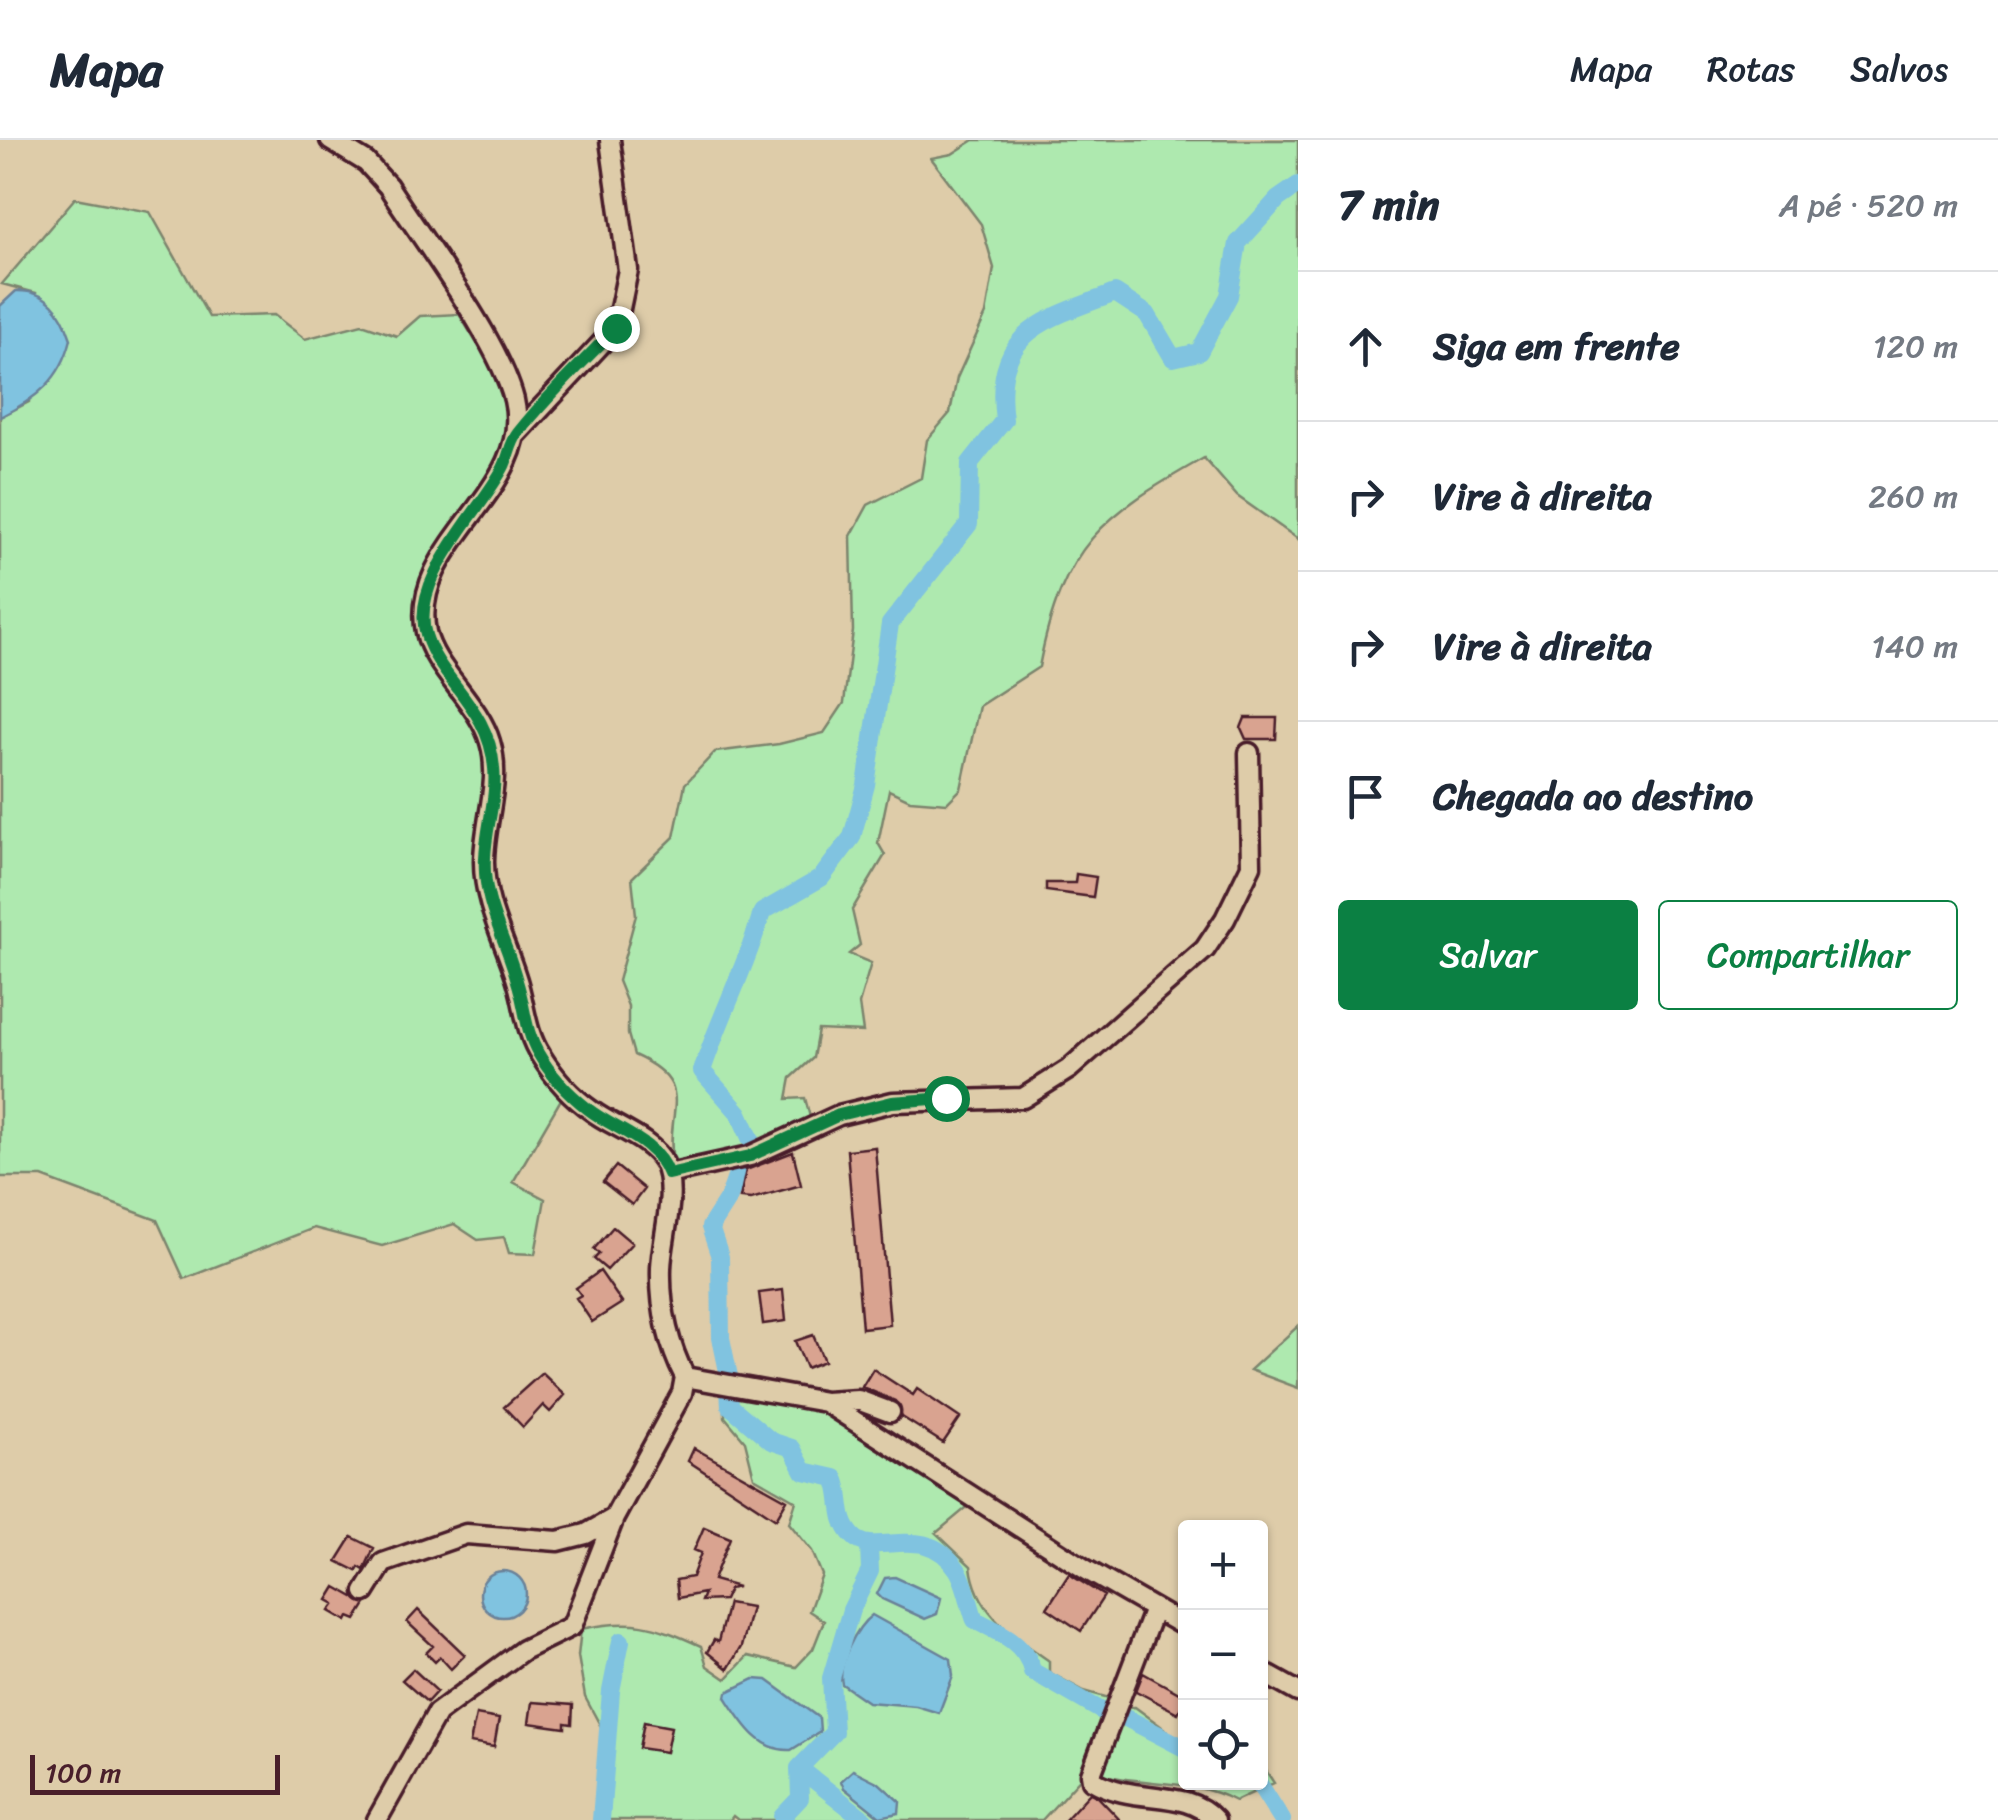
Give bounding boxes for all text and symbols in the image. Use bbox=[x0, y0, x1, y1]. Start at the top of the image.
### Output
text: Mapa bbox=[50, 27, 163, 112]
text: Mapa bbox=[1570, 38, 1652, 100]
text: Rotas bbox=[1707, 38, 1795, 100]
text: Salvos bbox=[1850, 38, 1948, 100]
text: 7 min bbox=[1338, 168, 1439, 242]
text: A pé · 520 m bbox=[1779, 177, 1958, 234]
route end bbox=[594, 306, 640, 352]
text: Siga em frente bbox=[1433, 313, 1680, 380]
text: 120 m bbox=[1873, 318, 1958, 375]
icon: ahead bbox=[1338, 319, 1393, 374]
text: Vire à direita bbox=[1433, 463, 1652, 530]
text: 260 m bbox=[1868, 468, 1958, 525]
icon: right bbox=[1338, 469, 1393, 524]
text: Vire à direita bbox=[1433, 613, 1652, 680]
text: 140 m bbox=[1871, 618, 1958, 675]
icon: right bbox=[1338, 619, 1393, 674]
text: Chegada ao destino bbox=[1433, 763, 1753, 830]
icon: arrive bbox=[1338, 769, 1393, 824]
button: Salvar bbox=[1338, 900, 1638, 1010]
button: Compartilhar bbox=[1658, 900, 1958, 1010]
route start bbox=[924, 1076, 970, 1122]
map controls bbox=[1178, 1520, 1268, 1790]
button: + bbox=[1178, 1520, 1268, 1610]
button: − bbox=[1178, 1610, 1268, 1700]
button: locate bbox=[1178, 1700, 1268, 1790]
text: 100 m bbox=[45, 1748, 121, 1797]
scale bar bbox=[30, 1750, 280, 1794]

